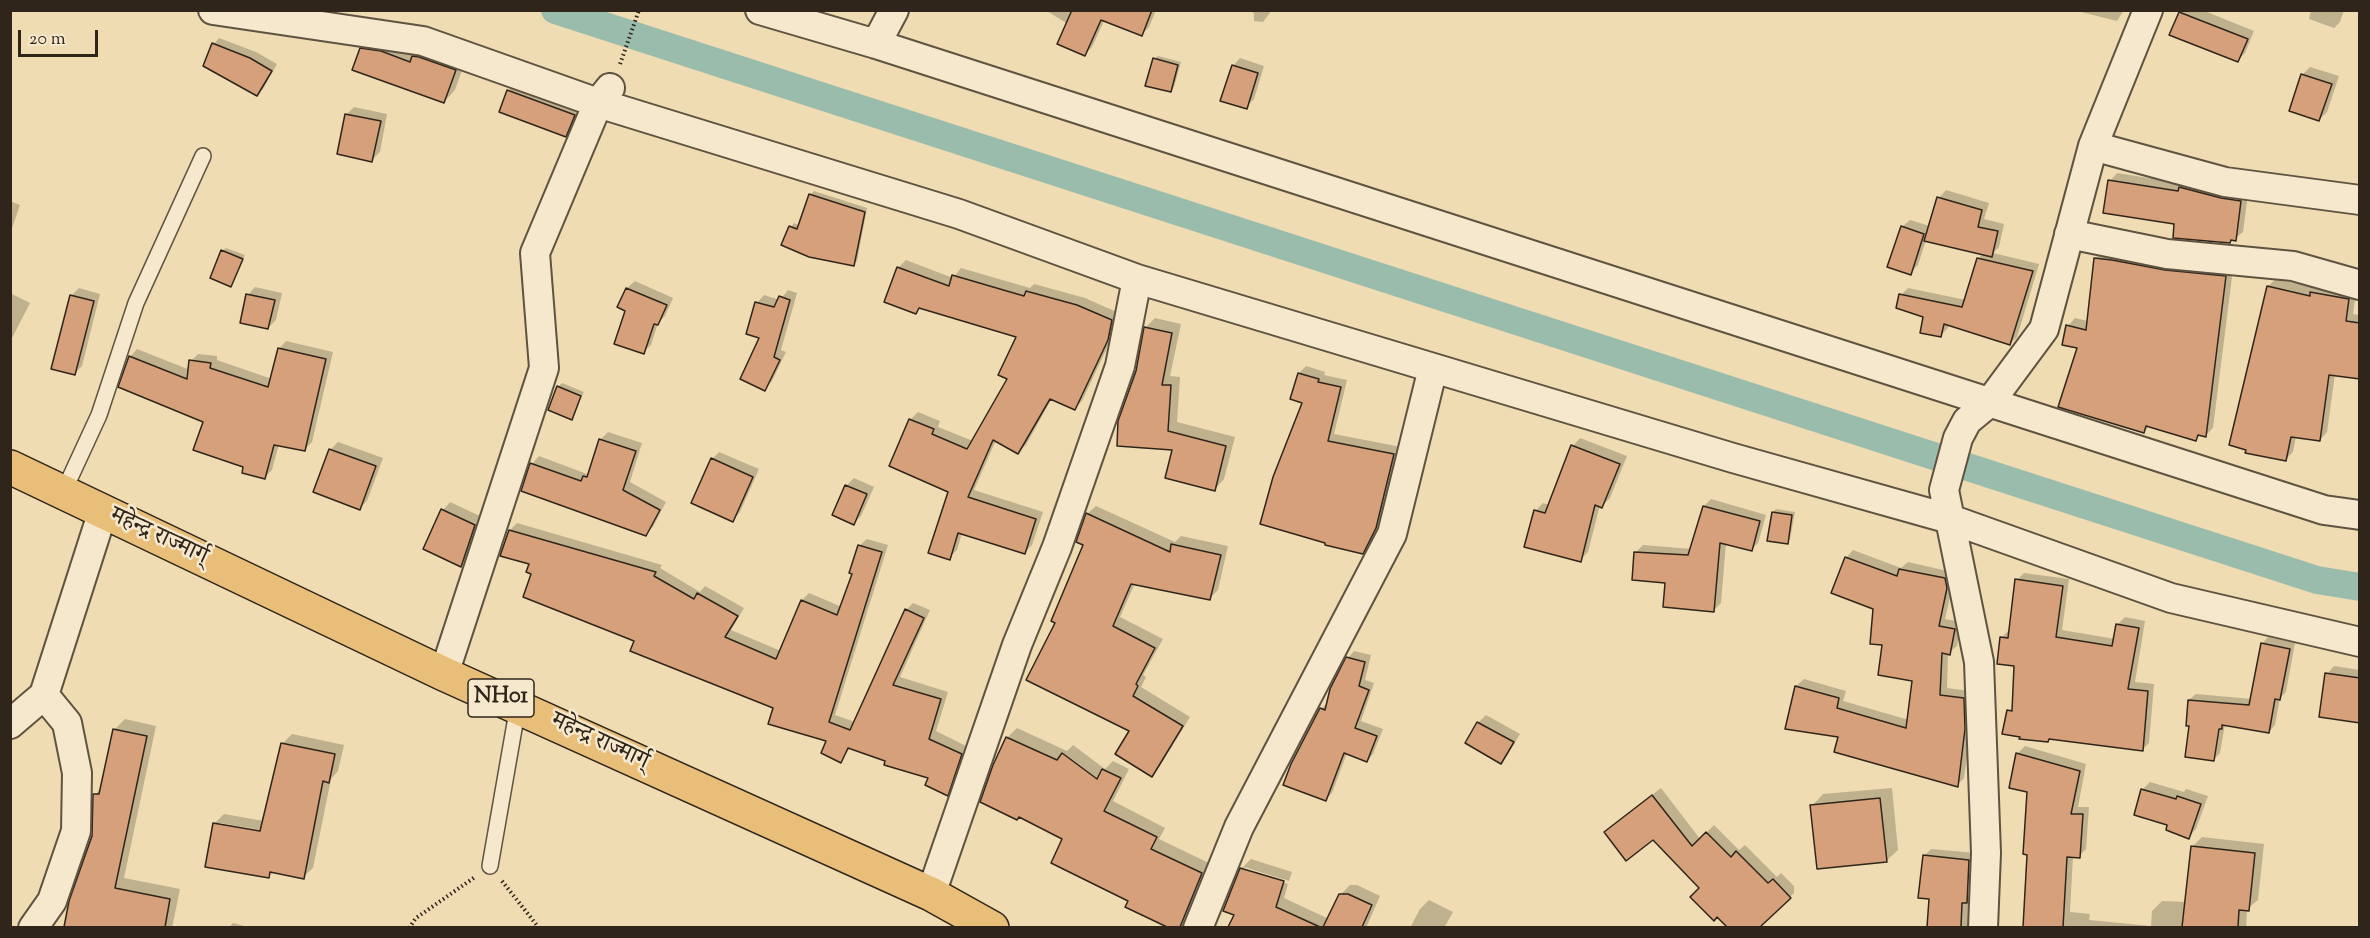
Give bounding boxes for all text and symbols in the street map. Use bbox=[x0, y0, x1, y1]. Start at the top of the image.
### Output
scale bar bbox=[21, 18, 100, 56]
text: 20 m bbox=[29, 27, 66, 53]
street label: महेन्द्र राज्मार्ग् bbox=[104, 503, 212, 573]
road number: NH01 bbox=[468, 679, 534, 717]
street label: महेन्द्र राज्मार्ग् bbox=[545, 708, 653, 778]

